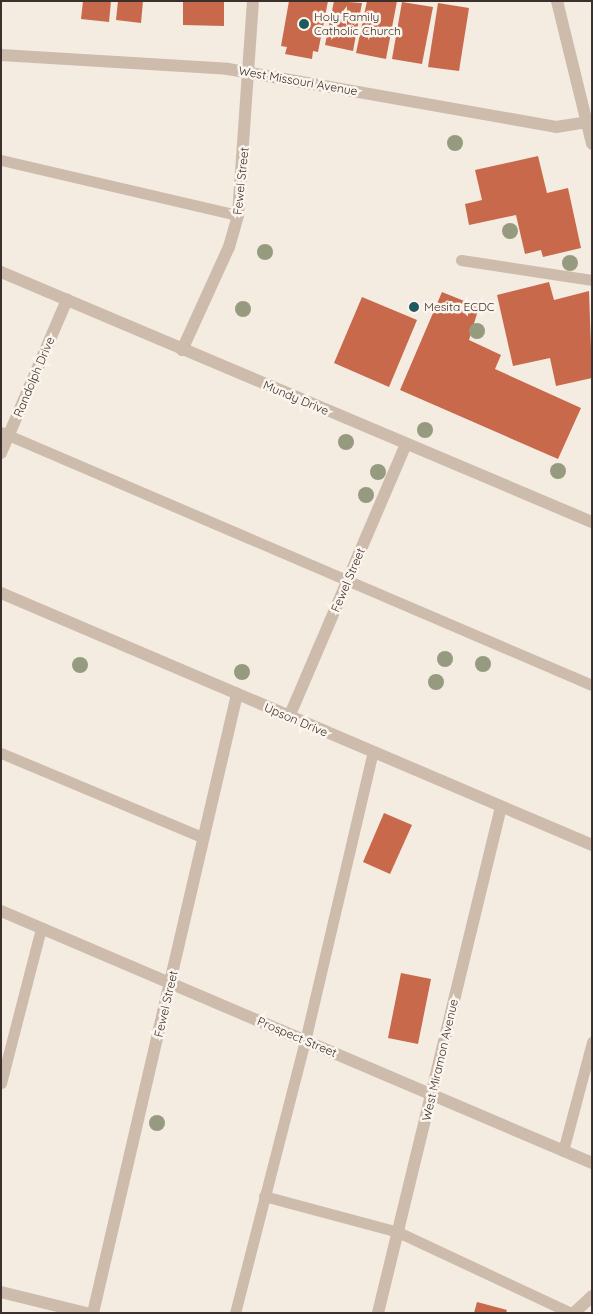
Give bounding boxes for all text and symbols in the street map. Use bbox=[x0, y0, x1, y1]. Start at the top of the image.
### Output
place label: Holy Family Catholic Church bbox=[314, 10, 401, 38]
marker: Holy Family Catholic Church bbox=[298, 18, 310, 30]
street label: West Missouri Avenue bbox=[237, 63, 359, 99]
street label: Fewel Street bbox=[230, 146, 252, 216]
place label: Mesita ECDC bbox=[424, 300, 495, 314]
marker: Mesita ECDC bbox=[408, 301, 420, 313]
street label: Randolph Drive bbox=[11, 335, 57, 419]
street label: Mundy Drive bbox=[261, 378, 331, 418]
street label: Fewel Street bbox=[328, 546, 368, 614]
street label: Upson Drive bbox=[262, 700, 330, 740]
street label: Fewel Street bbox=[151, 969, 181, 1039]
street label: West Miramon Avenue bbox=[419, 998, 461, 1122]
street label: Prospect Street bbox=[255, 1014, 339, 1060]

